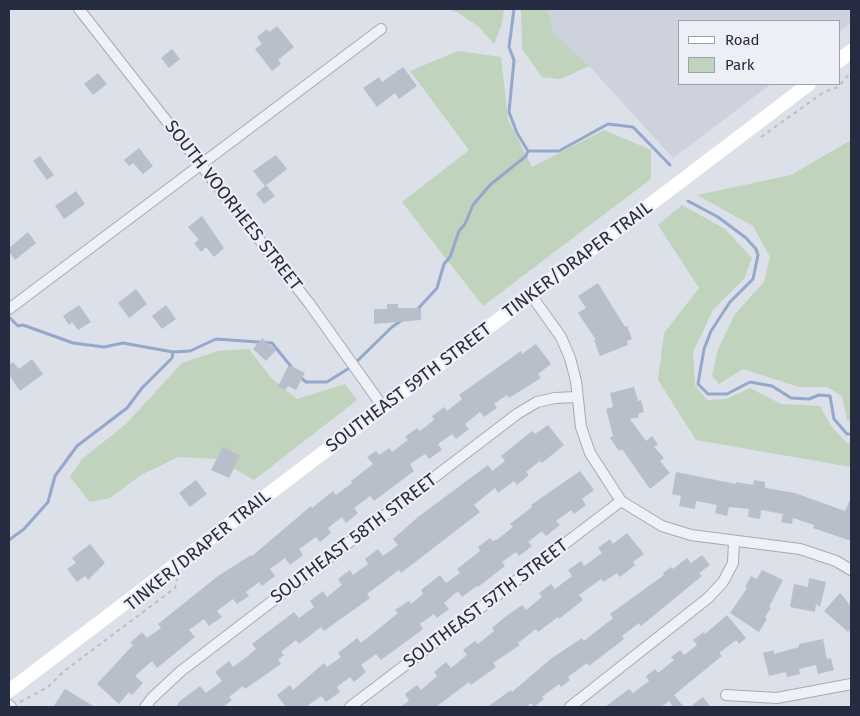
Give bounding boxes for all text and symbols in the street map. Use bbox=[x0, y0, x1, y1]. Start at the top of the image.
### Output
legend bbox=[678, 20, 840, 85]
text: Road bbox=[725, 31, 760, 49]
text: Park bbox=[725, 56, 755, 74]
street label: SOUTH VOORHEES STREET bbox=[160, 116, 306, 296]
street label: TINKER/DRAPER TRAIL bbox=[499, 197, 657, 323]
street label: SOUTHEAST 59TH STREET bbox=[322, 319, 496, 457]
street label: SOUTHEAST 58TH STREET bbox=[267, 470, 441, 608]
street label: TINKER/DRAPER TRAIL bbox=[121, 486, 275, 616]
street label: SOUTHEAST 57TH STREET bbox=[400, 535, 572, 673]

